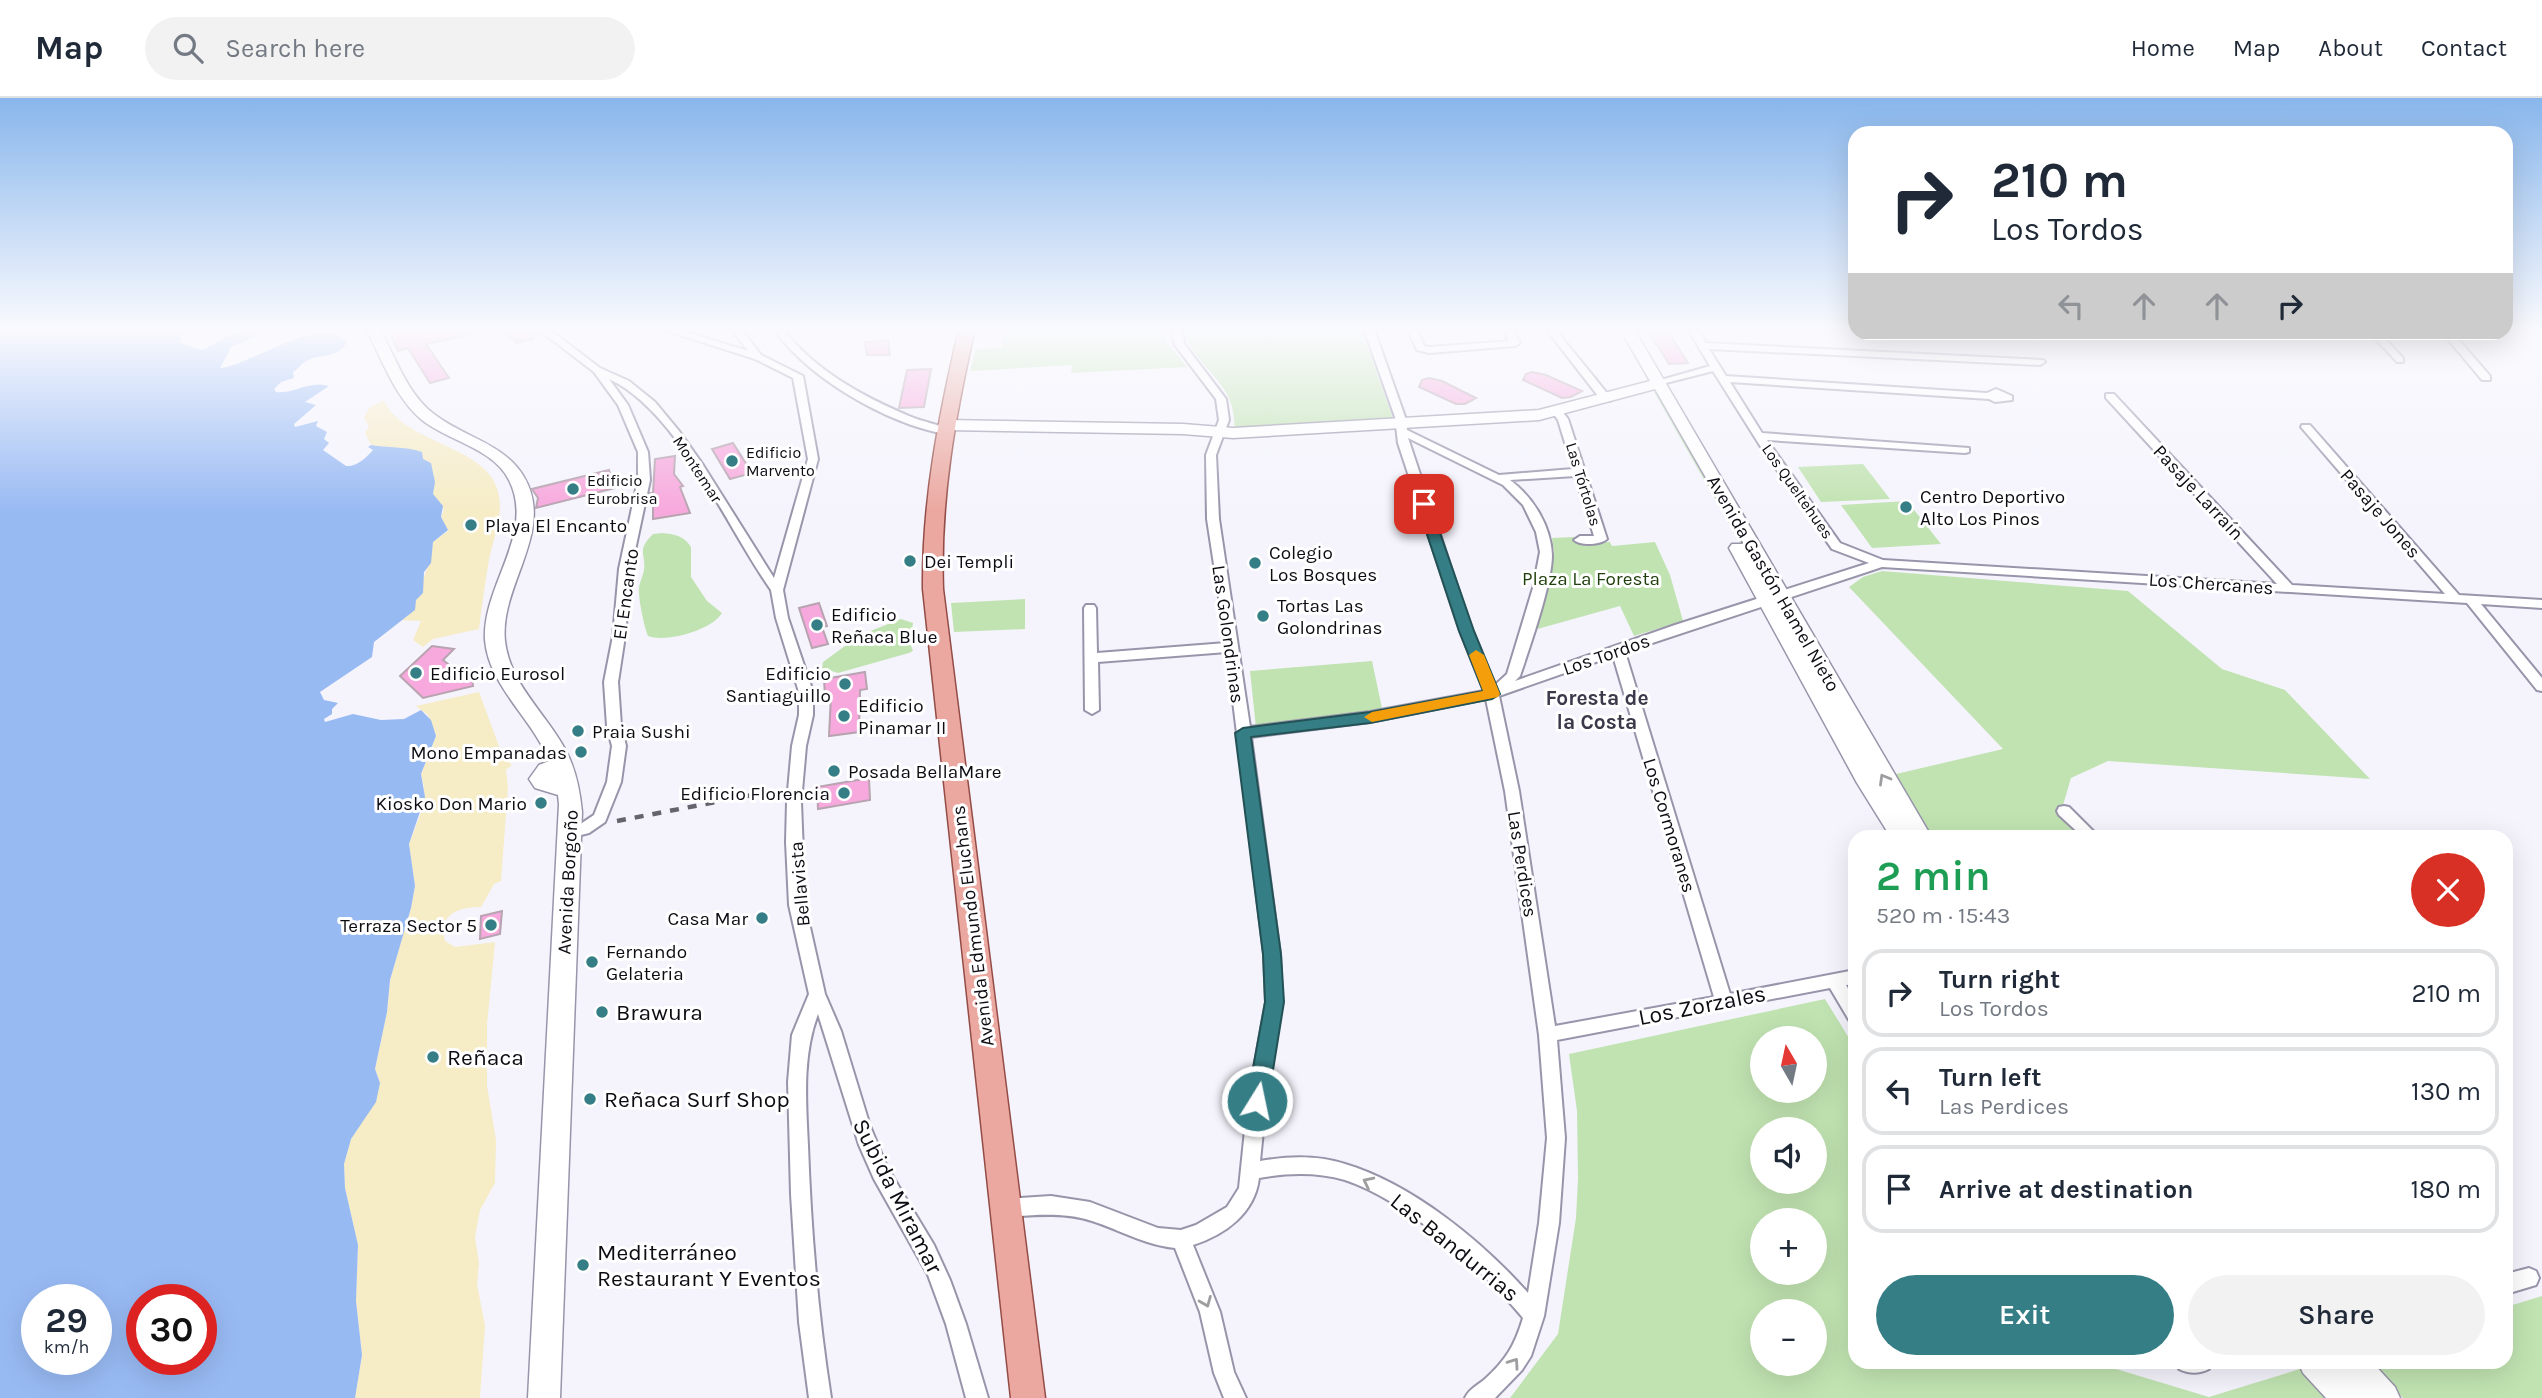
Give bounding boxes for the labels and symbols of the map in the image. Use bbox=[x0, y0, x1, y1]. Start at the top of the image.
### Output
street label: Montemar bbox=[669, 432, 726, 506]
street label: Las Tórtolas bbox=[1562, 440, 1605, 528]
street label: Los Queltehues bbox=[1758, 440, 1837, 542]
street label: Pasaje Larraín bbox=[2149, 440, 2248, 545]
place label: Edificio Marvento bbox=[746, 443, 815, 480]
marker: Edificio Marvento bbox=[724, 453, 740, 469]
street label: Pasaje Jones bbox=[2336, 465, 2425, 563]
place label: Edificio Eurobrisa bbox=[587, 471, 657, 508]
street label: Avenida Gastón Hamel Nieto bbox=[1702, 472, 1844, 695]
pin bbox=[1394, 474, 1454, 534]
marker: Edificio Eurobrisa bbox=[565, 481, 581, 497]
place label: Centro Deportivo Alto Los Pinos bbox=[1920, 486, 2065, 530]
marker: Centro Deportivo Alto Los Pinos bbox=[1898, 499, 1914, 515]
place label: Playa El Encanto bbox=[485, 515, 627, 537]
marker: Playa El Encanto bbox=[463, 517, 479, 533]
place label: Colegio Los Bosques bbox=[1269, 542, 1377, 586]
street label: El Encanto bbox=[609, 547, 643, 641]
place label: Dei Templi bbox=[924, 551, 1014, 573]
marker: Dei Templi bbox=[902, 553, 918, 569]
marker: Colegio Los Bosques bbox=[1247, 555, 1263, 571]
street label: Las Golondrinas bbox=[1207, 564, 1249, 705]
park label: Plaza La Foresta bbox=[1522, 568, 1660, 590]
street label: Los Chercanes bbox=[2148, 569, 2274, 599]
place label: Tortas Las Golondrinas bbox=[1277, 595, 1383, 639]
place label: Edificio Reñaca Blue bbox=[831, 604, 938, 648]
marker: Tortas Las Golondrinas bbox=[1255, 608, 1271, 624]
marker: Edificio Reñaca Blue bbox=[809, 617, 825, 633]
street label: Los Tordos bbox=[1560, 630, 1653, 680]
place label: Edificio Eurosol bbox=[430, 663, 565, 685]
place label: Edificio Santiaguillo bbox=[725, 663, 831, 707]
marker: Edificio Eurosol bbox=[408, 665, 424, 681]
marker: Edificio Santiaguillo bbox=[837, 676, 853, 692]
district label: Foresta de la Costa bbox=[1545, 686, 1649, 734]
place label: Edificio Pinamar II bbox=[858, 695, 946, 739]
marker: Edificio Pinamar II bbox=[836, 708, 852, 724]
place label: Praia Sushi bbox=[592, 721, 691, 743]
marker: Praia Sushi bbox=[570, 723, 586, 739]
place label: Mono Empanadas bbox=[411, 742, 567, 764]
marker: Mono Empanadas bbox=[573, 744, 589, 760]
street label: Los Cormoranes bbox=[1638, 755, 1700, 895]
place label: Posada BellaMare bbox=[848, 761, 1001, 783]
marker: Posada BellaMare bbox=[826, 763, 842, 779]
one-way arrow bbox=[1879, 773, 1892, 786]
place label: Edificio Florencia bbox=[680, 783, 830, 805]
marker: Edificio Florencia bbox=[836, 785, 852, 801]
place label: Kiosko Don Mario bbox=[375, 793, 527, 815]
marker: Kiosko Don Mario bbox=[533, 795, 549, 811]
street label: Avenida Edmundo Eluchans bbox=[947, 804, 999, 1048]
street label: Avenida Borgoño bbox=[553, 809, 583, 955]
street label: Las Perdices bbox=[1503, 809, 1541, 919]
street label: Bellavista bbox=[785, 840, 815, 927]
place label: Casa Mar bbox=[668, 908, 748, 930]
marker: Casa Mar bbox=[754, 910, 770, 926]
place label: Terraza Sector 5 bbox=[340, 915, 477, 937]
marker: Terraza Sector 5 bbox=[483, 917, 499, 933]
place label: Fernando Gelateria bbox=[606, 941, 687, 985]
marker: Fernando Gelateria bbox=[584, 954, 600, 970]
street label: Los Zorzales bbox=[1636, 980, 1768, 1031]
place label: Brawura bbox=[616, 999, 703, 1026]
marker: Brawura bbox=[594, 1004, 610, 1020]
north arrow bbox=[1750, 1026, 1827, 1102]
place label: Reñaca bbox=[447, 1044, 524, 1071]
marker: Reñaca bbox=[425, 1049, 441, 1065]
position arrow bbox=[1220, 1064, 1294, 1138]
place label: Reñaca Surf Shop bbox=[604, 1086, 790, 1113]
marker: Reñaca Surf Shop bbox=[582, 1091, 598, 1107]
street label: Subida Miramar bbox=[847, 1114, 948, 1279]
one-way arrow bbox=[1363, 1176, 1375, 1190]
street label: Las Bandurrias bbox=[1385, 1187, 1524, 1307]
place label: Mediterráneo Restaurant Y Eventos bbox=[597, 1239, 821, 1292]
marker: Mediterráneo Restaurant Y Eventos bbox=[575, 1257, 591, 1273]
speed limit sign: 30 bbox=[126, 1284, 217, 1375]
one-way arrow bbox=[1197, 1296, 1211, 1308]
one-way arrow bbox=[1506, 1358, 1518, 1371]

